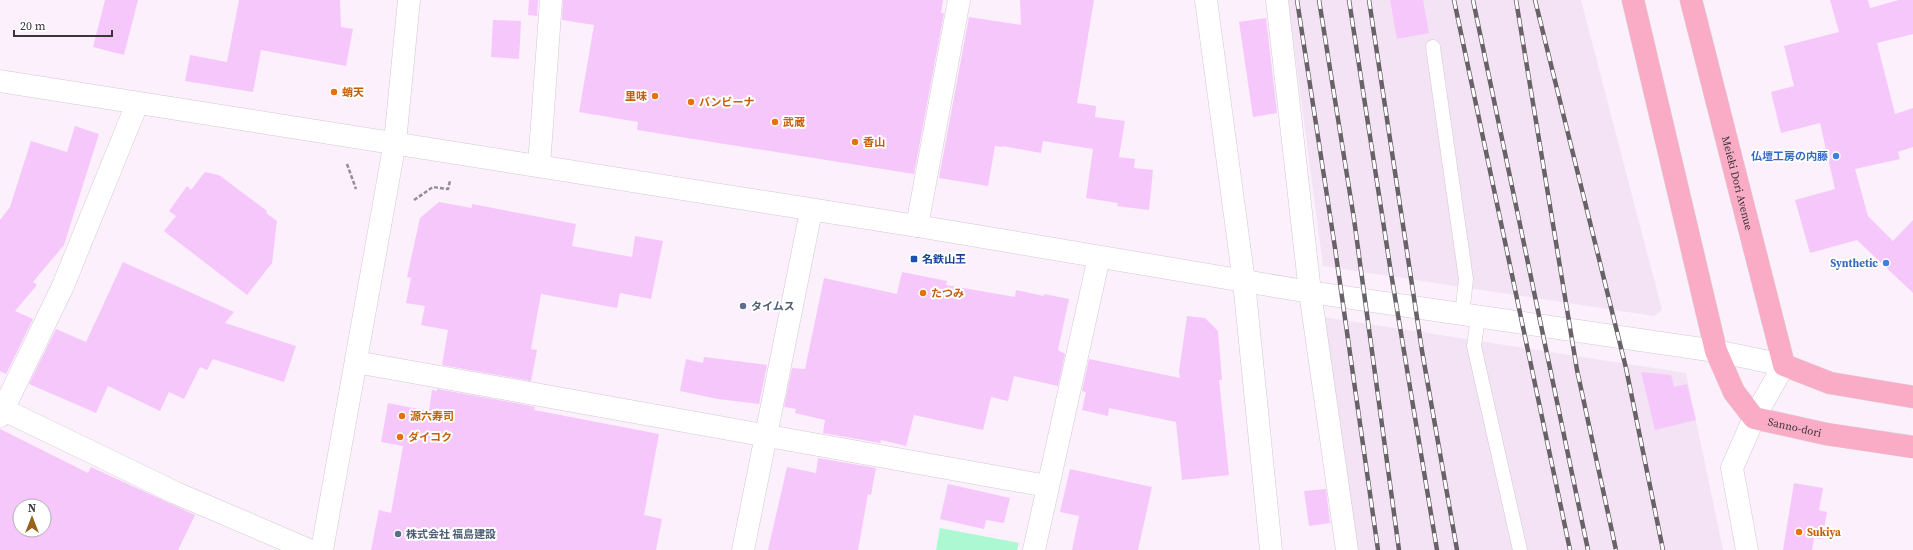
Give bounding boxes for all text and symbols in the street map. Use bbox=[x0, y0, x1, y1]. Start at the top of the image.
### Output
scale bar bbox=[14, 12, 112, 38]
text: 20 m bbox=[20, 18, 46, 34]
place label: 蛸天 bbox=[342, 85, 364, 100]
marker: 蛸天 bbox=[329, 87, 339, 97]
place label: 里味 bbox=[625, 89, 647, 104]
marker: 里味 bbox=[650, 91, 660, 101]
place label: バンビーナ bbox=[699, 95, 755, 110]
marker: バンビーナ bbox=[686, 97, 696, 107]
place label: 武蔵 bbox=[783, 115, 805, 130]
marker: 武蔵 bbox=[770, 117, 780, 127]
place label: 香山 bbox=[863, 135, 885, 150]
street label: Meieki Dori Avenue bbox=[1718, 135, 1756, 232]
marker: 香山 bbox=[850, 137, 860, 147]
place label: 仏壇工房の内藤 bbox=[1751, 149, 1828, 164]
marker: 仏壇工房の内藤 bbox=[1831, 151, 1841, 161]
place label: 名鉄山王 bbox=[922, 252, 966, 267]
marker: 名鉄山王 bbox=[909, 254, 919, 264]
place label: Synthetic bbox=[1830, 256, 1878, 271]
marker: Synthetic bbox=[1881, 258, 1891, 268]
place label: たつみ bbox=[931, 286, 964, 301]
marker: たつみ bbox=[918, 288, 928, 298]
place label: タイムス bbox=[751, 299, 795, 314]
marker: タイムス bbox=[738, 301, 748, 311]
place label: 源六寿司 bbox=[410, 409, 454, 424]
marker: 源六寿司 bbox=[397, 411, 407, 421]
street label: Sanno-dori bbox=[1766, 414, 1823, 441]
place label: ダイコク bbox=[408, 430, 452, 445]
marker: ダイコク bbox=[395, 432, 405, 442]
north arrow bbox=[12, 498, 52, 538]
text: N bbox=[28, 501, 36, 516]
place label: Sukiya bbox=[1807, 525, 1841, 540]
place label: 株式会社 福島建設 bbox=[406, 527, 496, 542]
marker: Sukiya bbox=[1794, 527, 1804, 537]
marker: 株式会社 福島建設 bbox=[393, 529, 403, 539]

